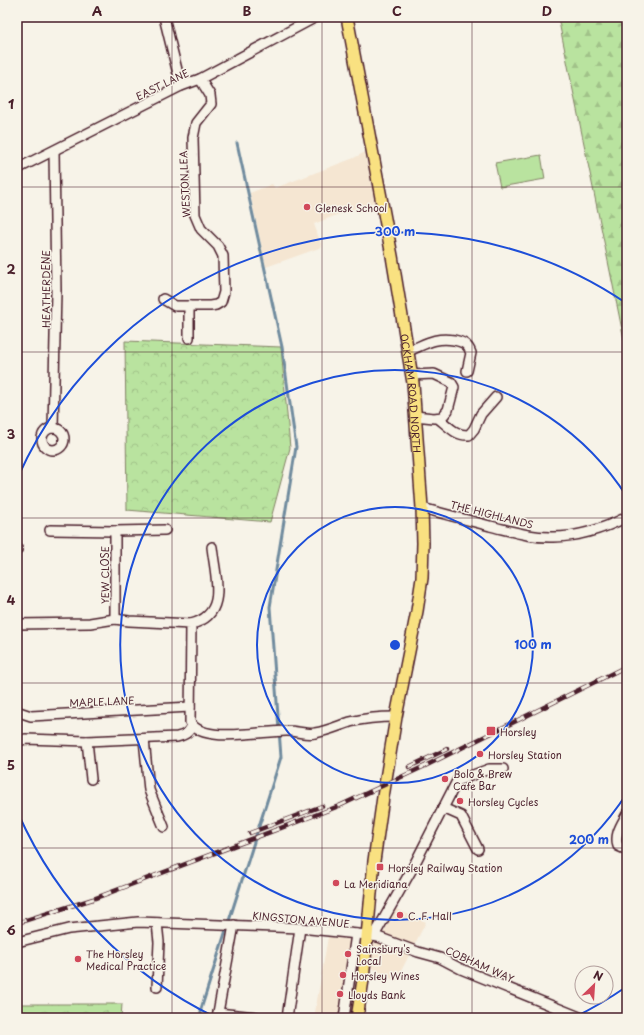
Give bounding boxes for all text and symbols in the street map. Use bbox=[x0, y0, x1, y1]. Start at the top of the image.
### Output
text: A bbox=[92, 1, 102, 20]
text: B bbox=[243, 1, 252, 20]
text: C bbox=[392, 1, 402, 20]
text: D bbox=[542, 1, 552, 20]
street label: EAST LANE bbox=[133, 65, 191, 103]
text: 1 bbox=[8, 94, 14, 113]
street label: WESTON LEA bbox=[175, 150, 193, 218]
place label: Glenesk School bbox=[315, 200, 387, 215]
marker: Glenesk School bbox=[302, 202, 312, 212]
text: 300 m bbox=[375, 222, 415, 240]
street label: HEATHERDENE bbox=[38, 250, 53, 328]
text: 2 bbox=[6, 259, 16, 278]
street label: OCKHAM ROAD NORTH bbox=[397, 333, 426, 453]
text: 3 bbox=[7, 424, 16, 443]
street label: THE HIGHLANDS bbox=[449, 496, 535, 532]
street label: YEW CLOSE bbox=[97, 546, 112, 604]
text: 4 bbox=[7, 590, 16, 609]
text: 100 m bbox=[514, 635, 552, 653]
centre of rings bbox=[388, 638, 402, 652]
street label: MAPLE LANE bbox=[69, 692, 135, 710]
place label: Horsley bbox=[500, 724, 537, 739]
marker: Horsley bbox=[485, 725, 497, 737]
place label: Horsley Station bbox=[488, 747, 562, 762]
marker: Horsley Station bbox=[475, 749, 485, 759]
text: 5 bbox=[7, 755, 15, 774]
place label: Bolo & Brew Cafe Bar bbox=[453, 766, 512, 793]
marker: Bolo & Brew Cafe Bar bbox=[440, 774, 450, 784]
place label: Horsley Cycles bbox=[468, 794, 539, 810]
marker: Horsley Cycles bbox=[455, 796, 465, 806]
text: 200 m bbox=[569, 830, 609, 848]
place label: Horsley Railway Station bbox=[388, 860, 502, 876]
marker: Horsley Railway Station bbox=[375, 862, 385, 872]
place label: La Meridiana bbox=[344, 876, 408, 891]
marker: La Meridiana bbox=[331, 878, 341, 888]
street label: KINGSTON AVENUE bbox=[252, 907, 350, 931]
place label: C. F. Hall bbox=[408, 908, 452, 923]
marker: C. F. Hall bbox=[395, 910, 405, 920]
text: 6 bbox=[6, 920, 16, 939]
place label: Sainsbury's Local bbox=[356, 941, 411, 968]
street label: COBHAM WAY bbox=[443, 942, 517, 986]
place label: The Horsley Medical Practice bbox=[86, 946, 166, 973]
marker: Sainsbury's Local bbox=[343, 949, 353, 959]
marker: The Horsley Medical Practice bbox=[73, 954, 83, 964]
north arrow bbox=[574, 965, 614, 1005]
text: N bbox=[591, 966, 606, 985]
place label: Horsley Wines bbox=[351, 968, 420, 984]
marker: Horsley Wines bbox=[338, 970, 348, 980]
place label: Lloyds Bank bbox=[348, 987, 406, 1002]
marker: Lloyds Bank bbox=[335, 989, 345, 999]

